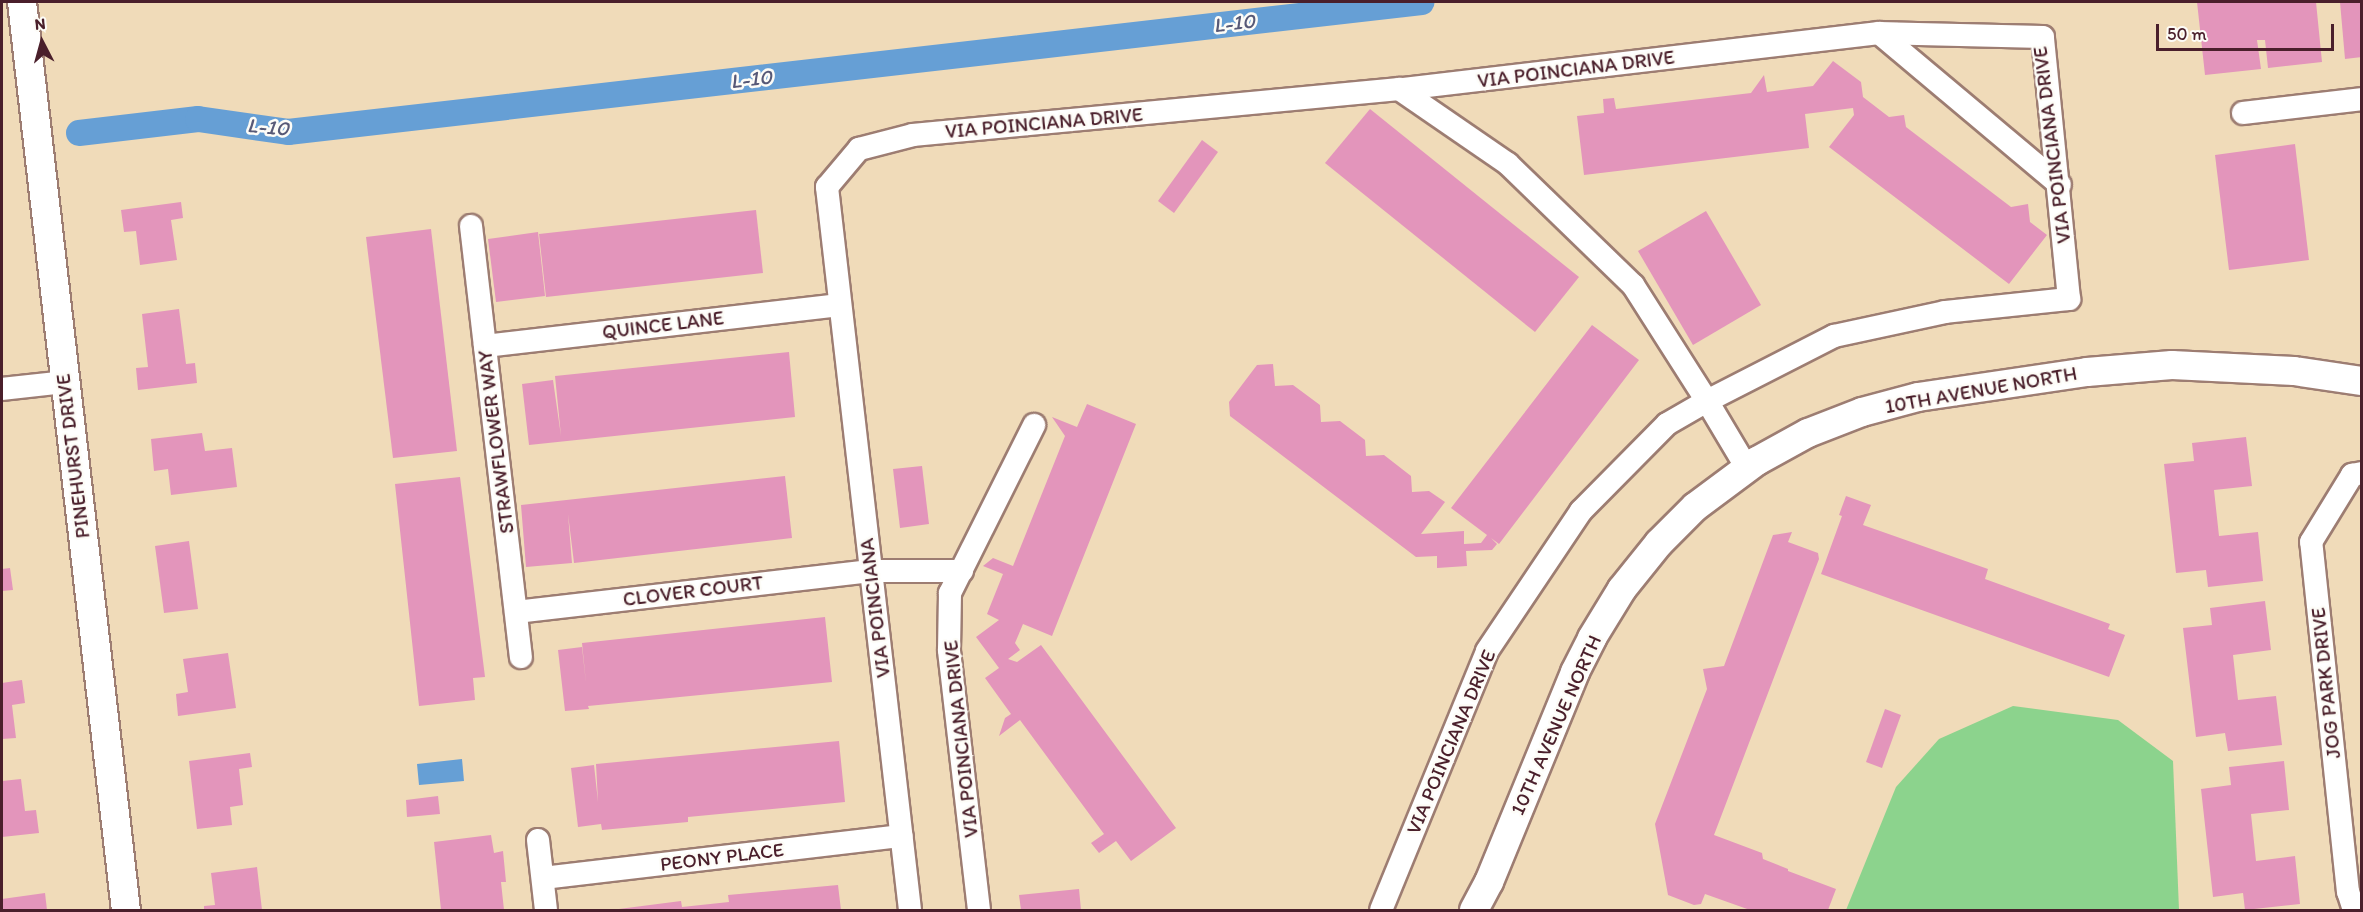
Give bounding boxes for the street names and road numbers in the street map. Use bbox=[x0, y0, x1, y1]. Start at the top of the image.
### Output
street label: VIA POINCIANA DRIVE bbox=[2028, 44, 2076, 246]
street label: VIA POINCIANA DRIVE bbox=[1475, 45, 1677, 93]
street label: VIA POINCIANA DRIVE bbox=[943, 102, 1145, 144]
street label: QUINCE LANE bbox=[601, 306, 725, 344]
street label: STRAWFLOWER WAY bbox=[473, 349, 519, 535]
street label: 10TH AVENUE NORTH bbox=[1883, 361, 2079, 419]
street label: PINEHURST DRIVE bbox=[51, 372, 95, 540]
street label: VIA POINCIANA bbox=[855, 537, 895, 679]
street label: CLOVER COURT bbox=[621, 570, 765, 612]
street label: JOG PARK DRIVE bbox=[2306, 606, 2346, 760]
street label: 10TH AVENUE NORTH bbox=[1506, 632, 1606, 818]
street label: VIA POINCIANA DRIVE bbox=[939, 638, 983, 840]
street label: VIA POINCIANA DRIVE bbox=[1401, 645, 1501, 839]
street label: PEONY PLACE bbox=[659, 837, 785, 877]

